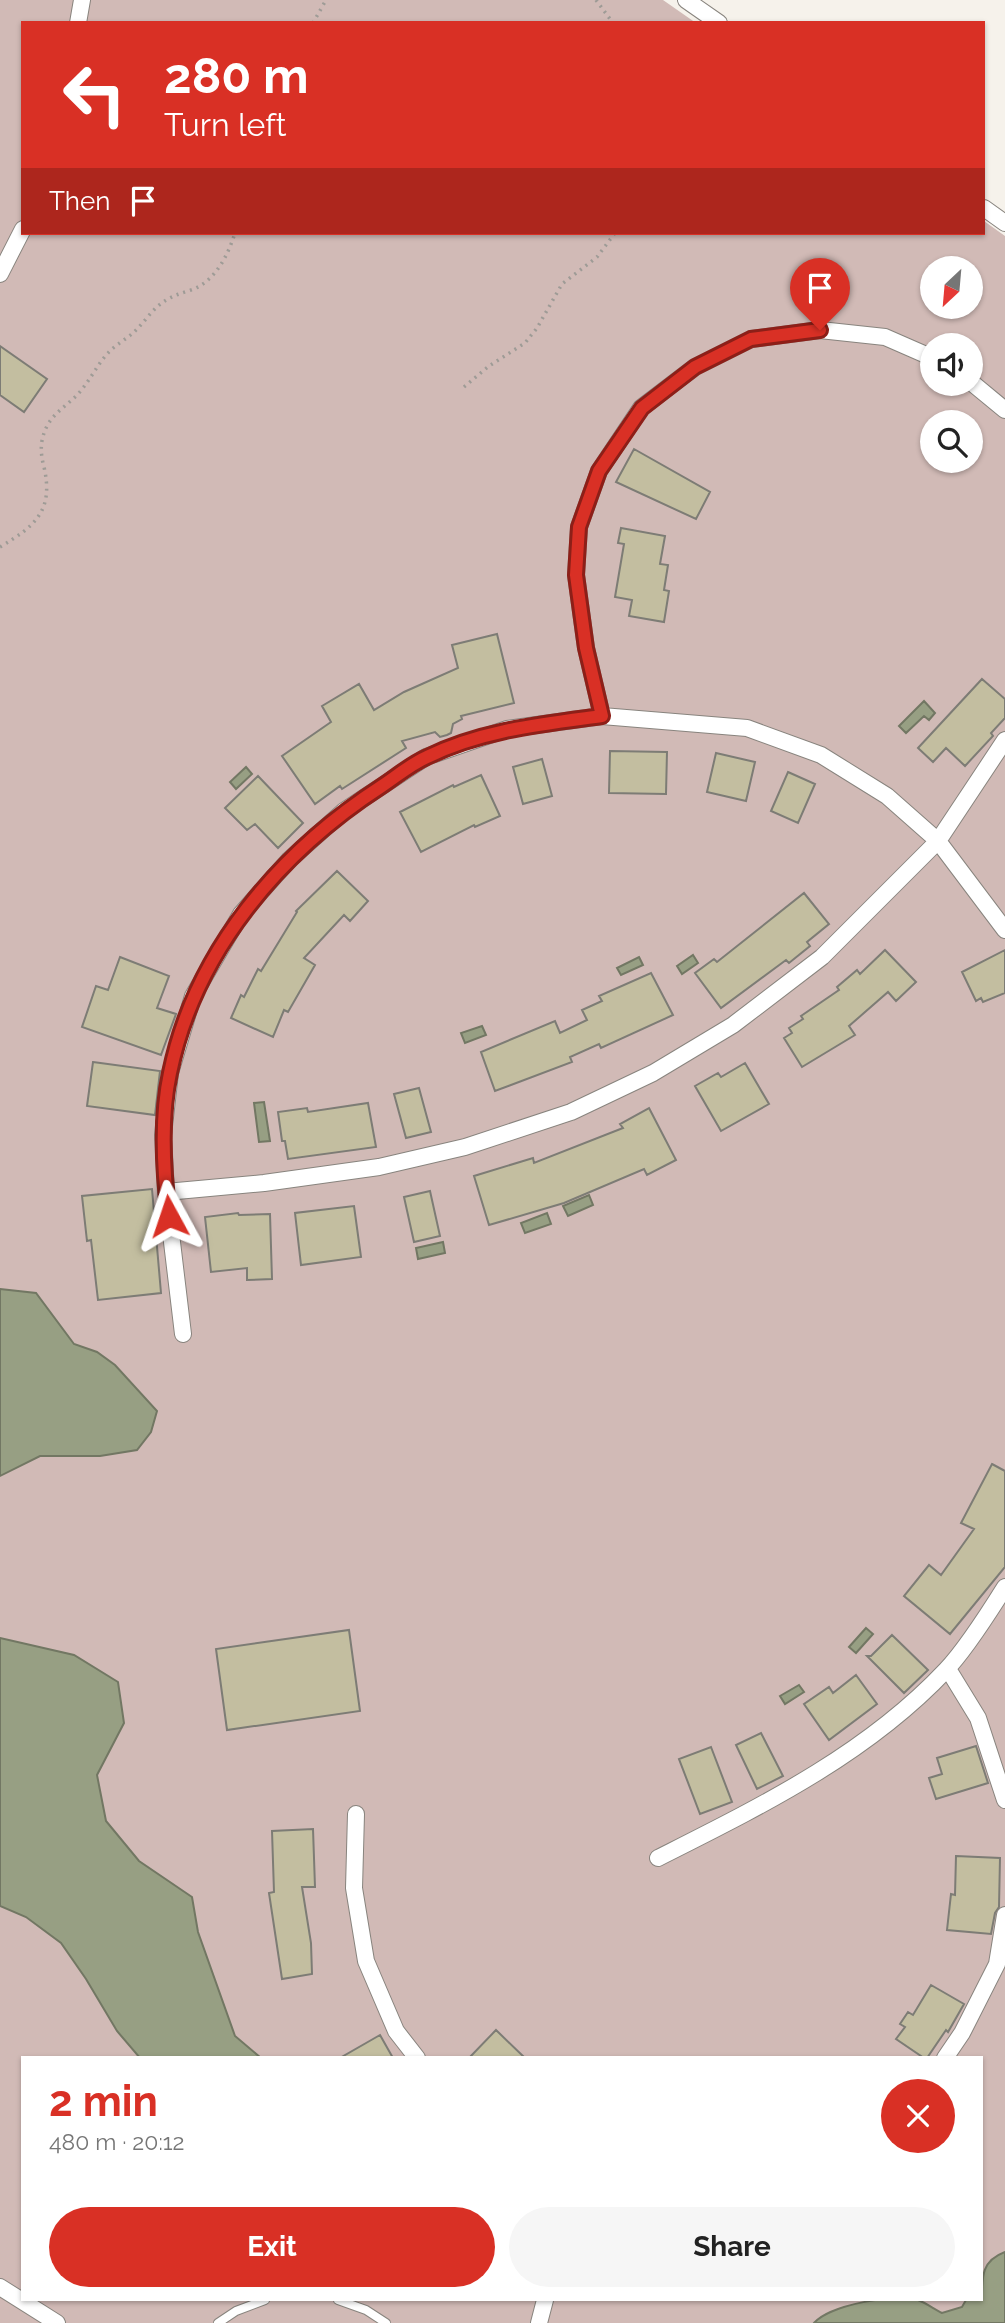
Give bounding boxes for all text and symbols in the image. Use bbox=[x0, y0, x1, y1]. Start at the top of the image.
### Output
text: 280 m bbox=[164, 47, 309, 104]
icon: left bbox=[49, 49, 140, 140]
text: Turn left bbox=[164, 106, 286, 143]
icon: arrive bbox=[124, 182, 162, 220]
text: Then bbox=[49, 186, 110, 216]
north arrow bbox=[920, 256, 984, 318]
map controls bbox=[920, 256, 983, 473]
pin bbox=[790, 258, 850, 330]
icon: arrive bbox=[801, 269, 839, 307]
button: sound bbox=[920, 333, 983, 396]
button: search bbox=[920, 410, 983, 473]
position arrow bbox=[132, 1179, 206, 1253]
text: 2 min bbox=[49, 2077, 158, 2126]
button: close bbox=[881, 2079, 955, 2153]
text: 480 m · 20:12 bbox=[49, 2128, 185, 2155]
button: Exit bbox=[49, 2207, 495, 2287]
button: Share bbox=[509, 2207, 955, 2287]

